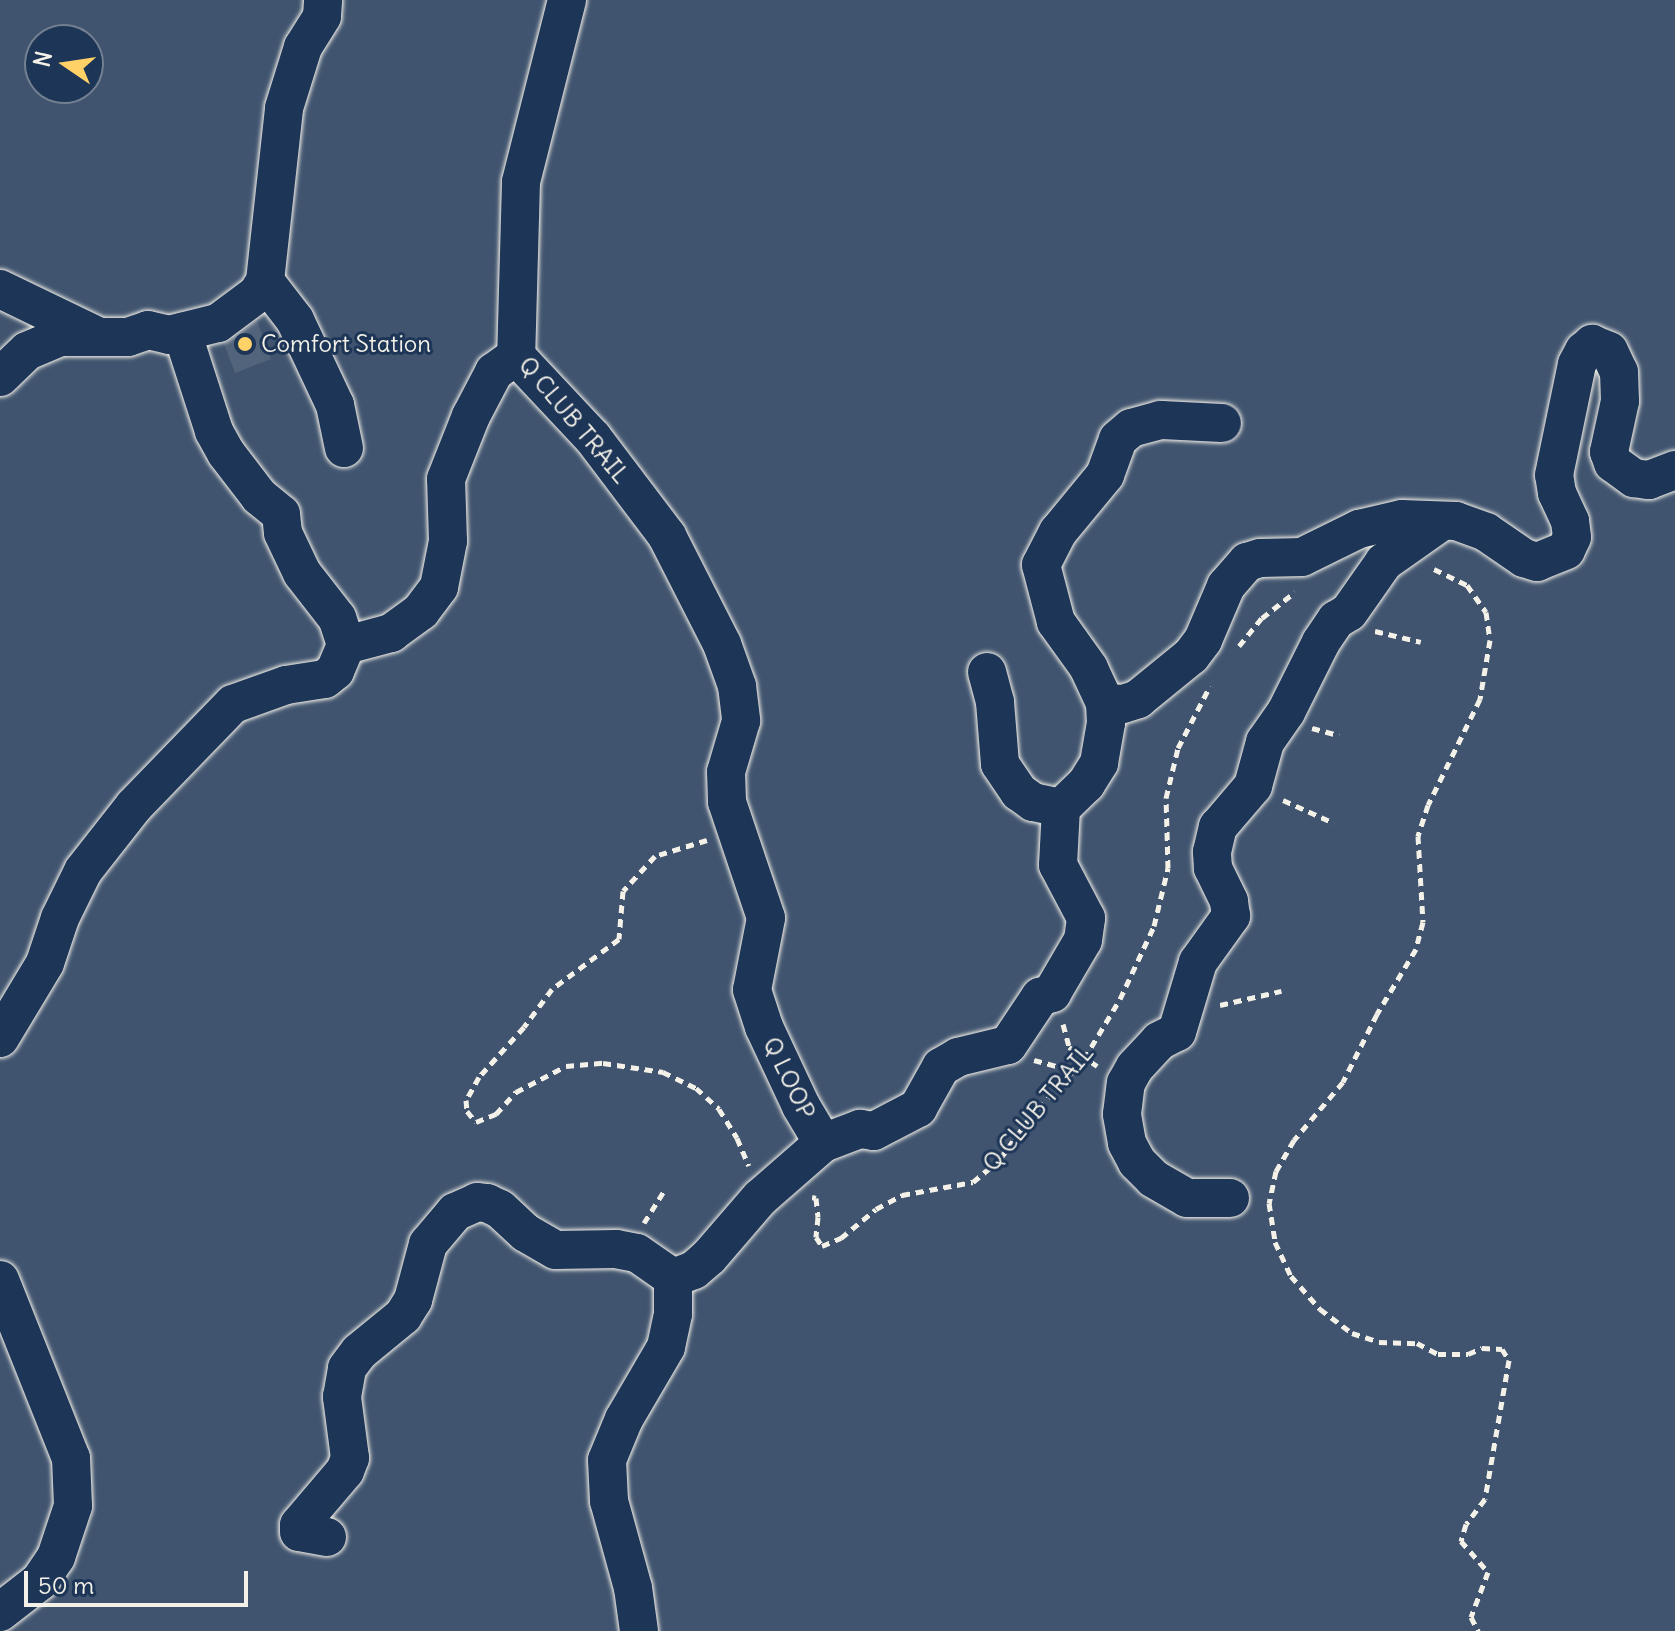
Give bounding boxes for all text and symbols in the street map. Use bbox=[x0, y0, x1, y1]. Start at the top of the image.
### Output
north arrow bbox=[24, 24, 104, 104]
text: N bbox=[27, 49, 58, 70]
place label: Comfort Station bbox=[261, 330, 431, 358]
marker: Comfort Station bbox=[236, 335, 254, 353]
street label: Q CLUB TRAIL bbox=[513, 351, 635, 489]
street label: Q LOOP bbox=[757, 1032, 821, 1124]
street label: Q CLUB TRAIL bbox=[977, 1039, 1099, 1177]
scale bar bbox=[28, 1555, 252, 1605]
text: 50 m bbox=[38, 1570, 94, 1600]

